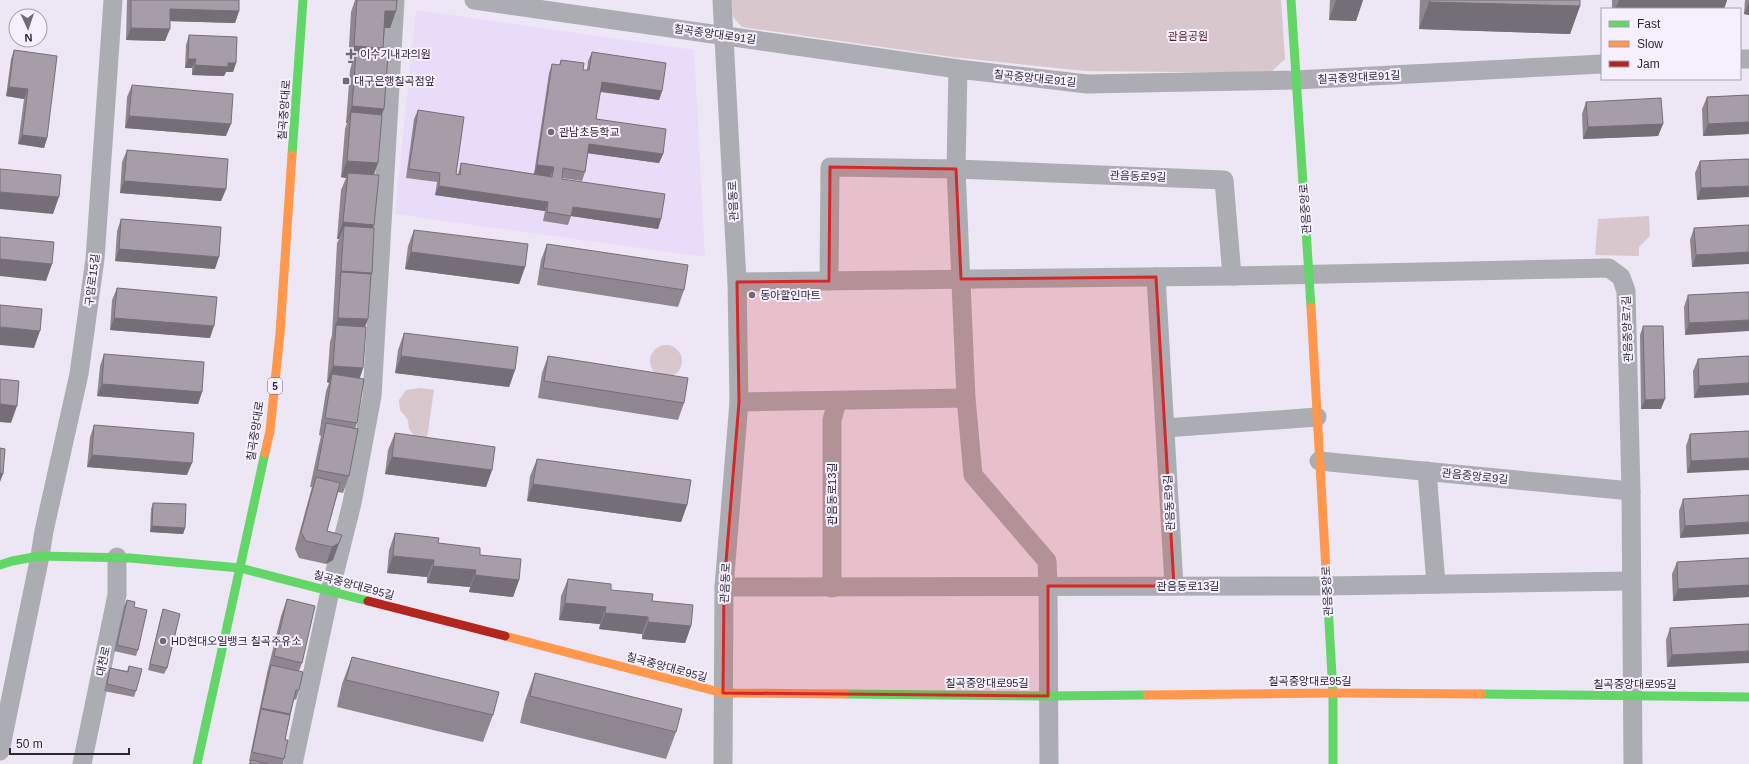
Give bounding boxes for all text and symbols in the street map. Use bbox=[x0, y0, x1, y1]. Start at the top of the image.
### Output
north arrow bbox=[8, 8, 48, 48]
legend bbox=[1601, 8, 1741, 80]
text: Fast bbox=[1637, 17, 1661, 31]
street label: 칠곡중앙대로91길 bbox=[673, 22, 757, 46]
park label: 관음공원 bbox=[1168, 30, 1208, 42]
text: N bbox=[24, 32, 33, 44]
text: Slow bbox=[1637, 37, 1663, 51]
marker: 이수기내과의원 bbox=[345, 48, 357, 60]
place label: 이수기내과의원 bbox=[360, 48, 431, 60]
text: Jam bbox=[1637, 57, 1660, 71]
street label: 칠곡중앙대로91길 bbox=[993, 68, 1077, 88]
street label: 칠곡중앙대로91길 bbox=[1317, 69, 1401, 85]
place label: 대구은행칠곡점앞 bbox=[354, 75, 435, 87]
marker: 대구은행칠곡점앞 bbox=[341, 76, 351, 86]
street label: 칠곡중앙대로 bbox=[276, 79, 292, 141]
place label: 관남초등학교 bbox=[559, 126, 620, 138]
marker: 관남초등학교 bbox=[546, 127, 556, 137]
street label: 관음동로9길 bbox=[1109, 169, 1167, 183]
street label: 관음동로 bbox=[726, 180, 740, 222]
street label: 관음중앙로 bbox=[1297, 183, 1313, 235]
street label: 구암로15길 bbox=[83, 253, 101, 307]
place label: 동아할인마트 bbox=[760, 289, 821, 301]
marker: 동아할인마트 bbox=[747, 290, 757, 300]
street label: 관음중앙로7길 bbox=[1620, 295, 1634, 363]
road number: 5 bbox=[268, 378, 282, 394]
street label: 칠곡중앙대로 bbox=[244, 400, 266, 462]
street label: 관음동로13길 bbox=[826, 463, 838, 525]
street label: 관음중앙로9길 bbox=[1441, 467, 1509, 485]
street label: 관음동로9길 bbox=[1162, 474, 1176, 532]
street label: 관음동로 bbox=[718, 562, 732, 604]
street label: 관음중앙로 bbox=[1320, 565, 1334, 617]
street label: 칠곡중앙대로95길 bbox=[312, 568, 396, 602]
street label: 관음동로13길 bbox=[1157, 580, 1219, 592]
place label: HD현대오일뱅크 칠곡주유소 bbox=[171, 635, 301, 647]
marker: HD현대오일뱅크 칠곡주유소 bbox=[158, 636, 168, 646]
street label: 대천로 bbox=[94, 645, 112, 677]
street label: 칠곡중앙대로95길 bbox=[625, 650, 709, 684]
street label: 칠곡중앙대로95길 bbox=[1268, 675, 1352, 687]
street label: 칠곡중앙대로95길 bbox=[945, 677, 1029, 689]
street label: 칠곡중앙대로95길 bbox=[1593, 678, 1677, 690]
scale bar bbox=[10, 730, 129, 756]
text: 50 m bbox=[16, 737, 43, 751]

